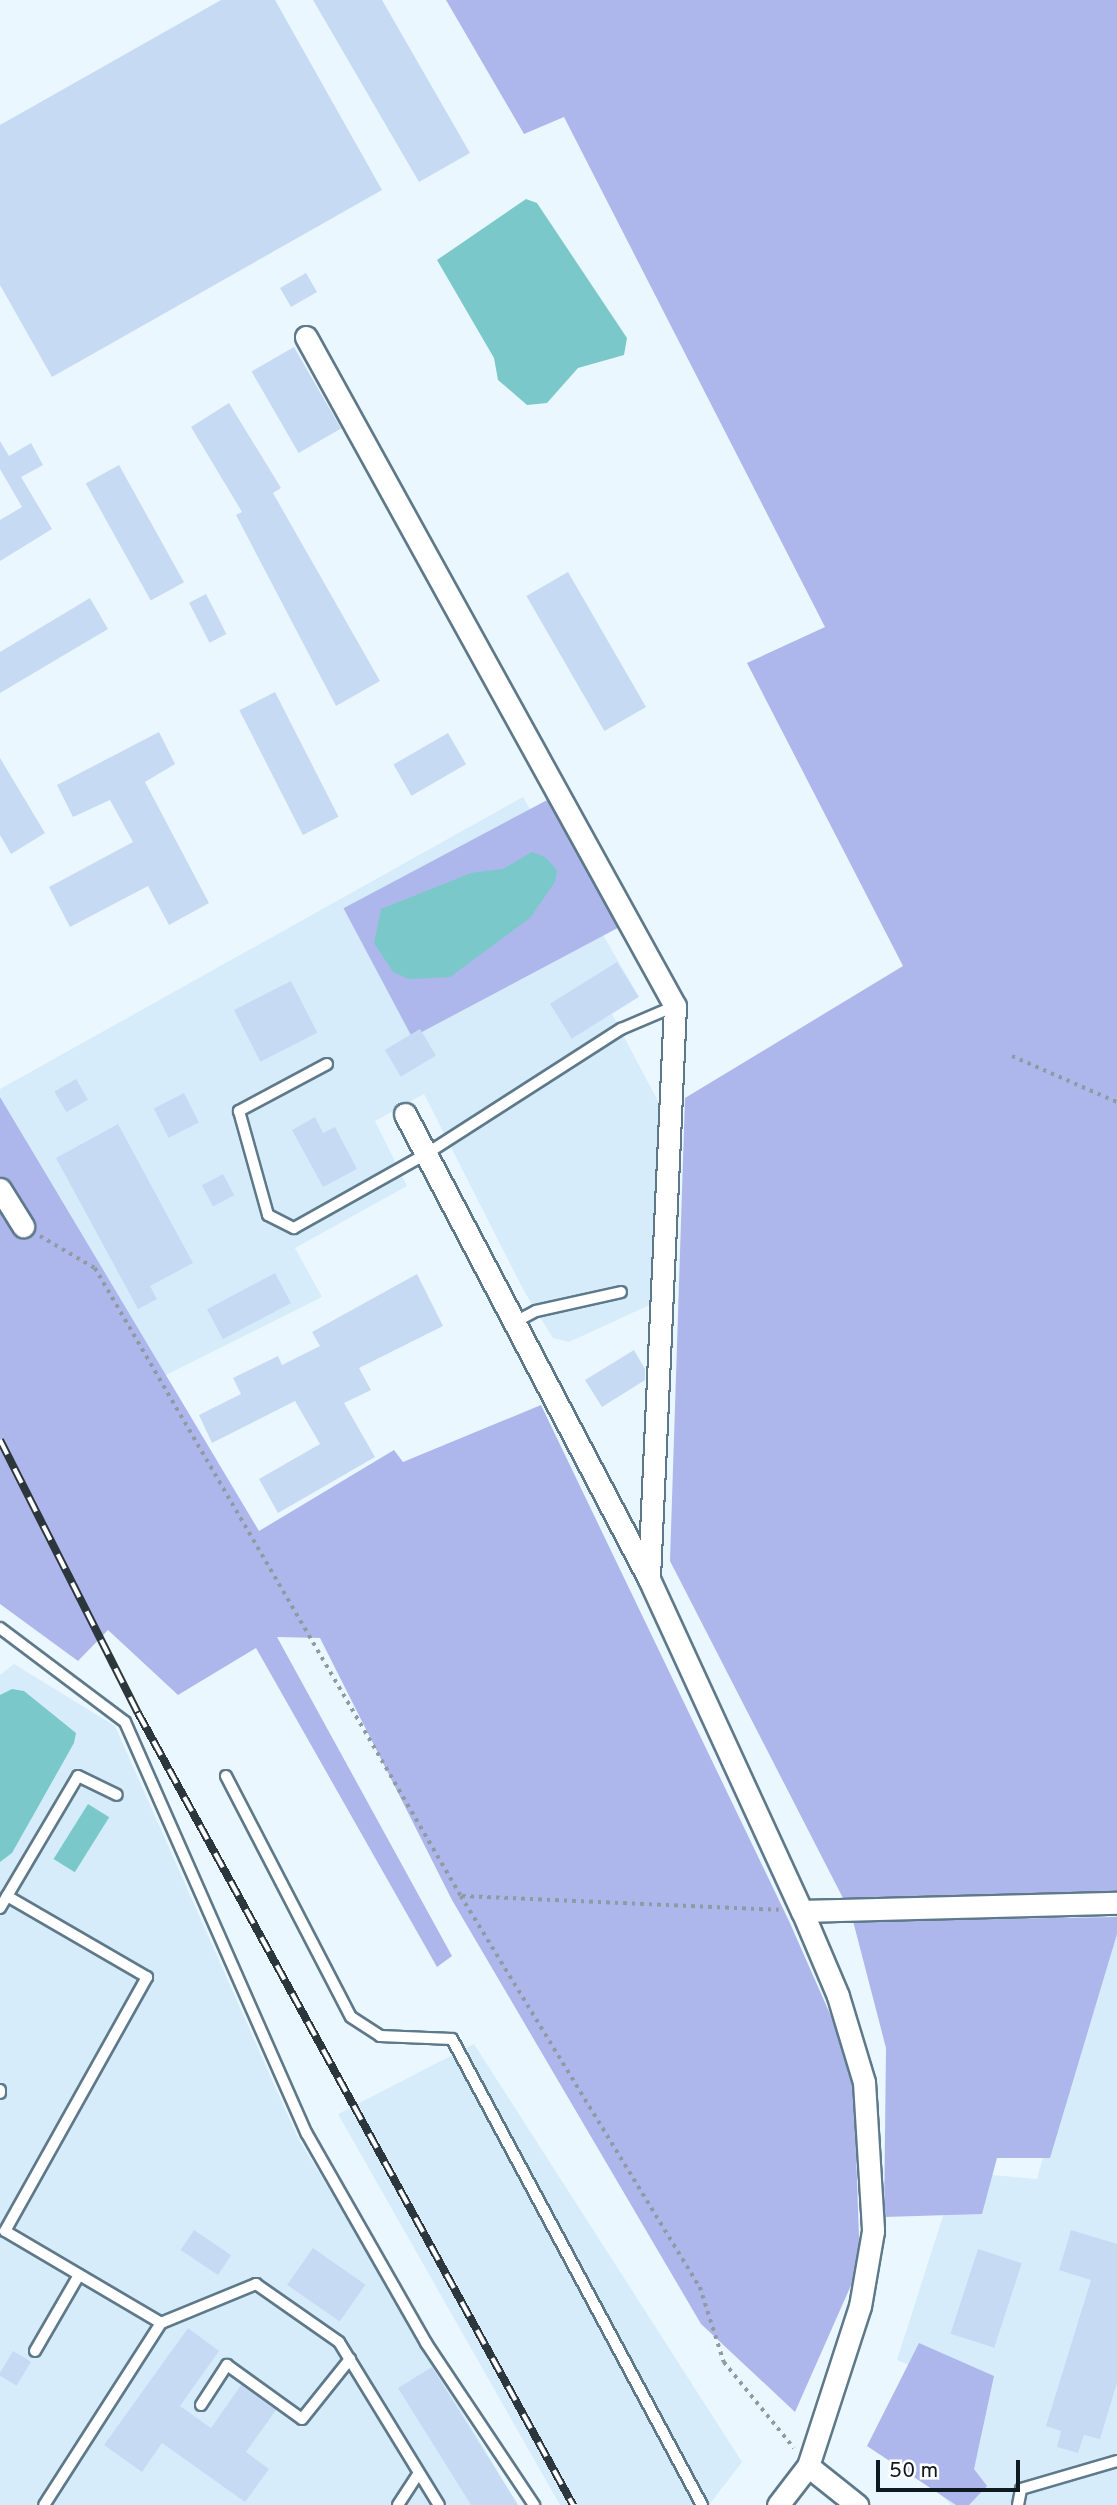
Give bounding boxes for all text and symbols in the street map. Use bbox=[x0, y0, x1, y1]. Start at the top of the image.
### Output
scale bar bbox=[879, 2446, 1023, 2490]
text: 50 m bbox=[889, 2458, 938, 2485]

